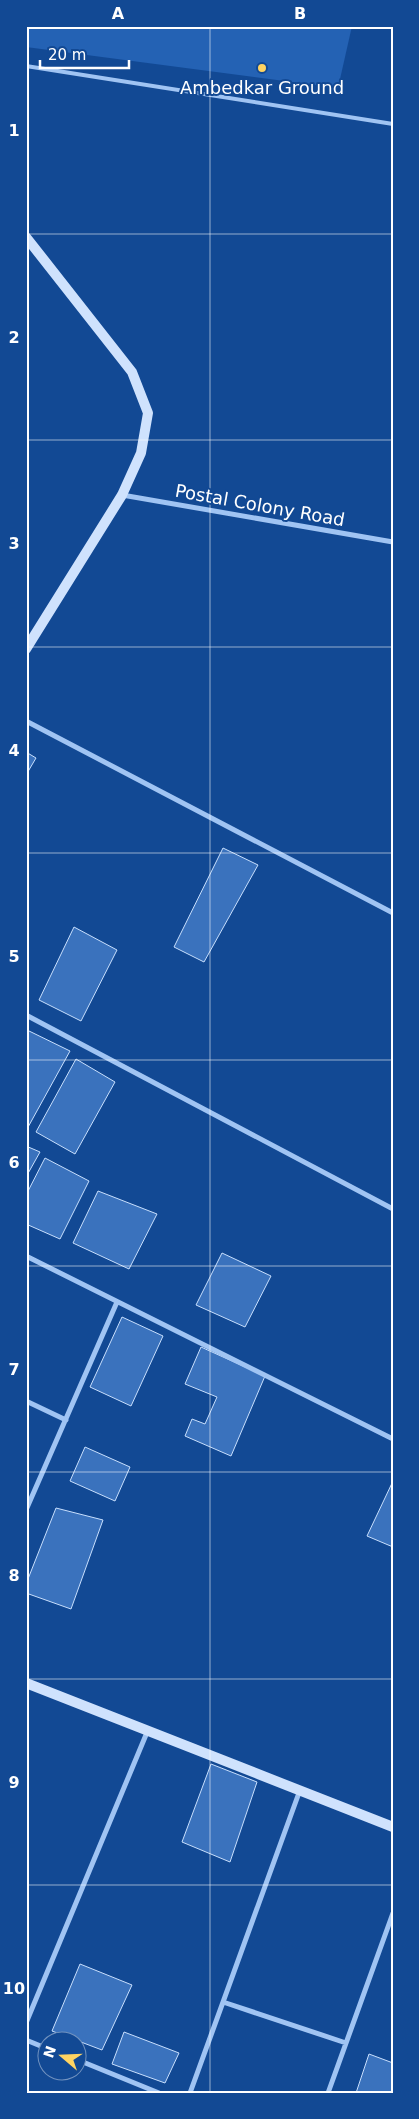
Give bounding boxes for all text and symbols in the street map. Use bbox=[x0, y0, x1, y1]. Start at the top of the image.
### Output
text: A bbox=[112, 4, 125, 23]
text: B bbox=[294, 4, 306, 23]
scale bar bbox=[40, 38, 129, 70]
text: 20 m bbox=[48, 46, 86, 64]
marker: Ambedkar Ground bbox=[256, 62, 268, 74]
place label: Ambedkar Ground bbox=[180, 77, 344, 98]
text: 1 bbox=[8, 121, 20, 140]
text: 2 bbox=[8, 328, 20, 347]
street label: Postal Colony Road bbox=[173, 480, 347, 530]
text: 3 bbox=[8, 534, 20, 553]
text: 4 bbox=[8, 741, 20, 760]
text: 5 bbox=[8, 947, 20, 966]
text: 6 bbox=[8, 1153, 20, 1172]
text: 7 bbox=[8, 1360, 20, 1379]
text: 8 bbox=[8, 1566, 20, 1585]
text: 9 bbox=[8, 1773, 20, 1792]
text: 10 bbox=[3, 1979, 25, 1998]
north arrow bbox=[38, 2032, 88, 2082]
text: N bbox=[40, 2044, 59, 2060]

